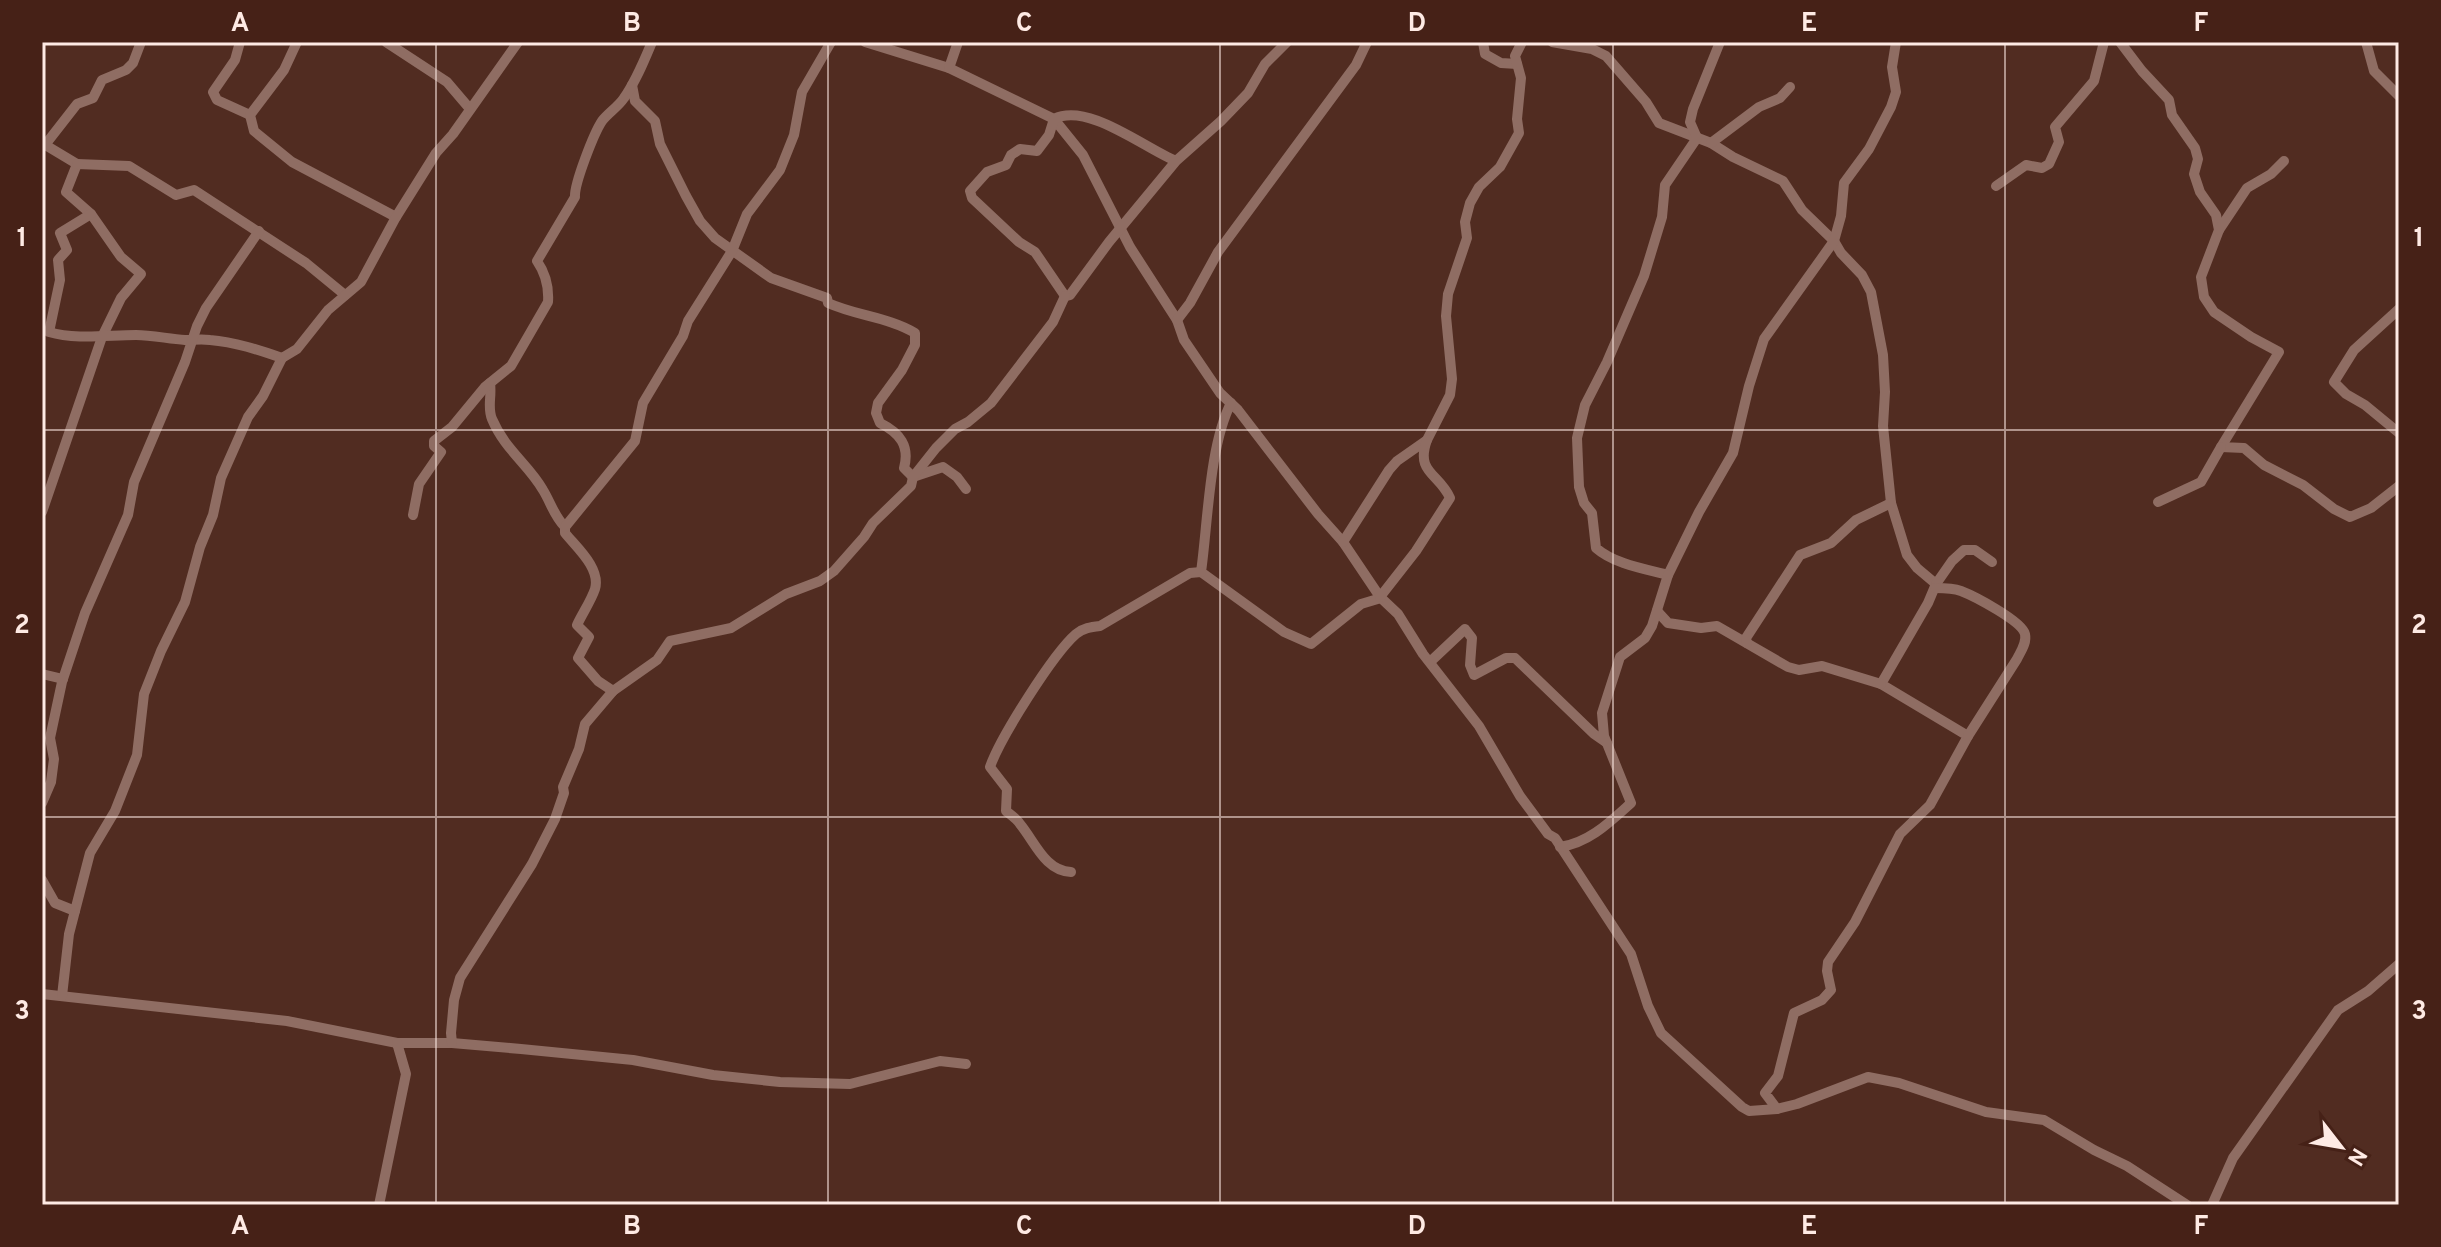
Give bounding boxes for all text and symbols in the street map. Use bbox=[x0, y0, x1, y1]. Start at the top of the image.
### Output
text: A bbox=[231, 8, 249, 41]
text: B bbox=[623, 8, 641, 41]
text: C bbox=[1016, 8, 1032, 41]
text: D bbox=[1408, 8, 1426, 41]
text: E bbox=[1801, 8, 1817, 41]
text: F bbox=[2194, 8, 2209, 41]
text: 1 bbox=[17, 223, 27, 256]
text: 1 bbox=[2414, 223, 2424, 256]
text: 2 bbox=[14, 610, 30, 643]
text: 2 bbox=[2411, 610, 2427, 643]
text: 3 bbox=[14, 996, 30, 1029]
text: 3 bbox=[2411, 996, 2427, 1029]
north arrow bbox=[2301, 1107, 2381, 1187]
text: N bbox=[2340, 1142, 2372, 1170]
text: A bbox=[231, 1211, 249, 1244]
text: B bbox=[623, 1211, 641, 1244]
text: C bbox=[1016, 1211, 1032, 1244]
text: D bbox=[1408, 1211, 1426, 1244]
text: E bbox=[1801, 1211, 1817, 1244]
text: F bbox=[2194, 1211, 2209, 1244]

